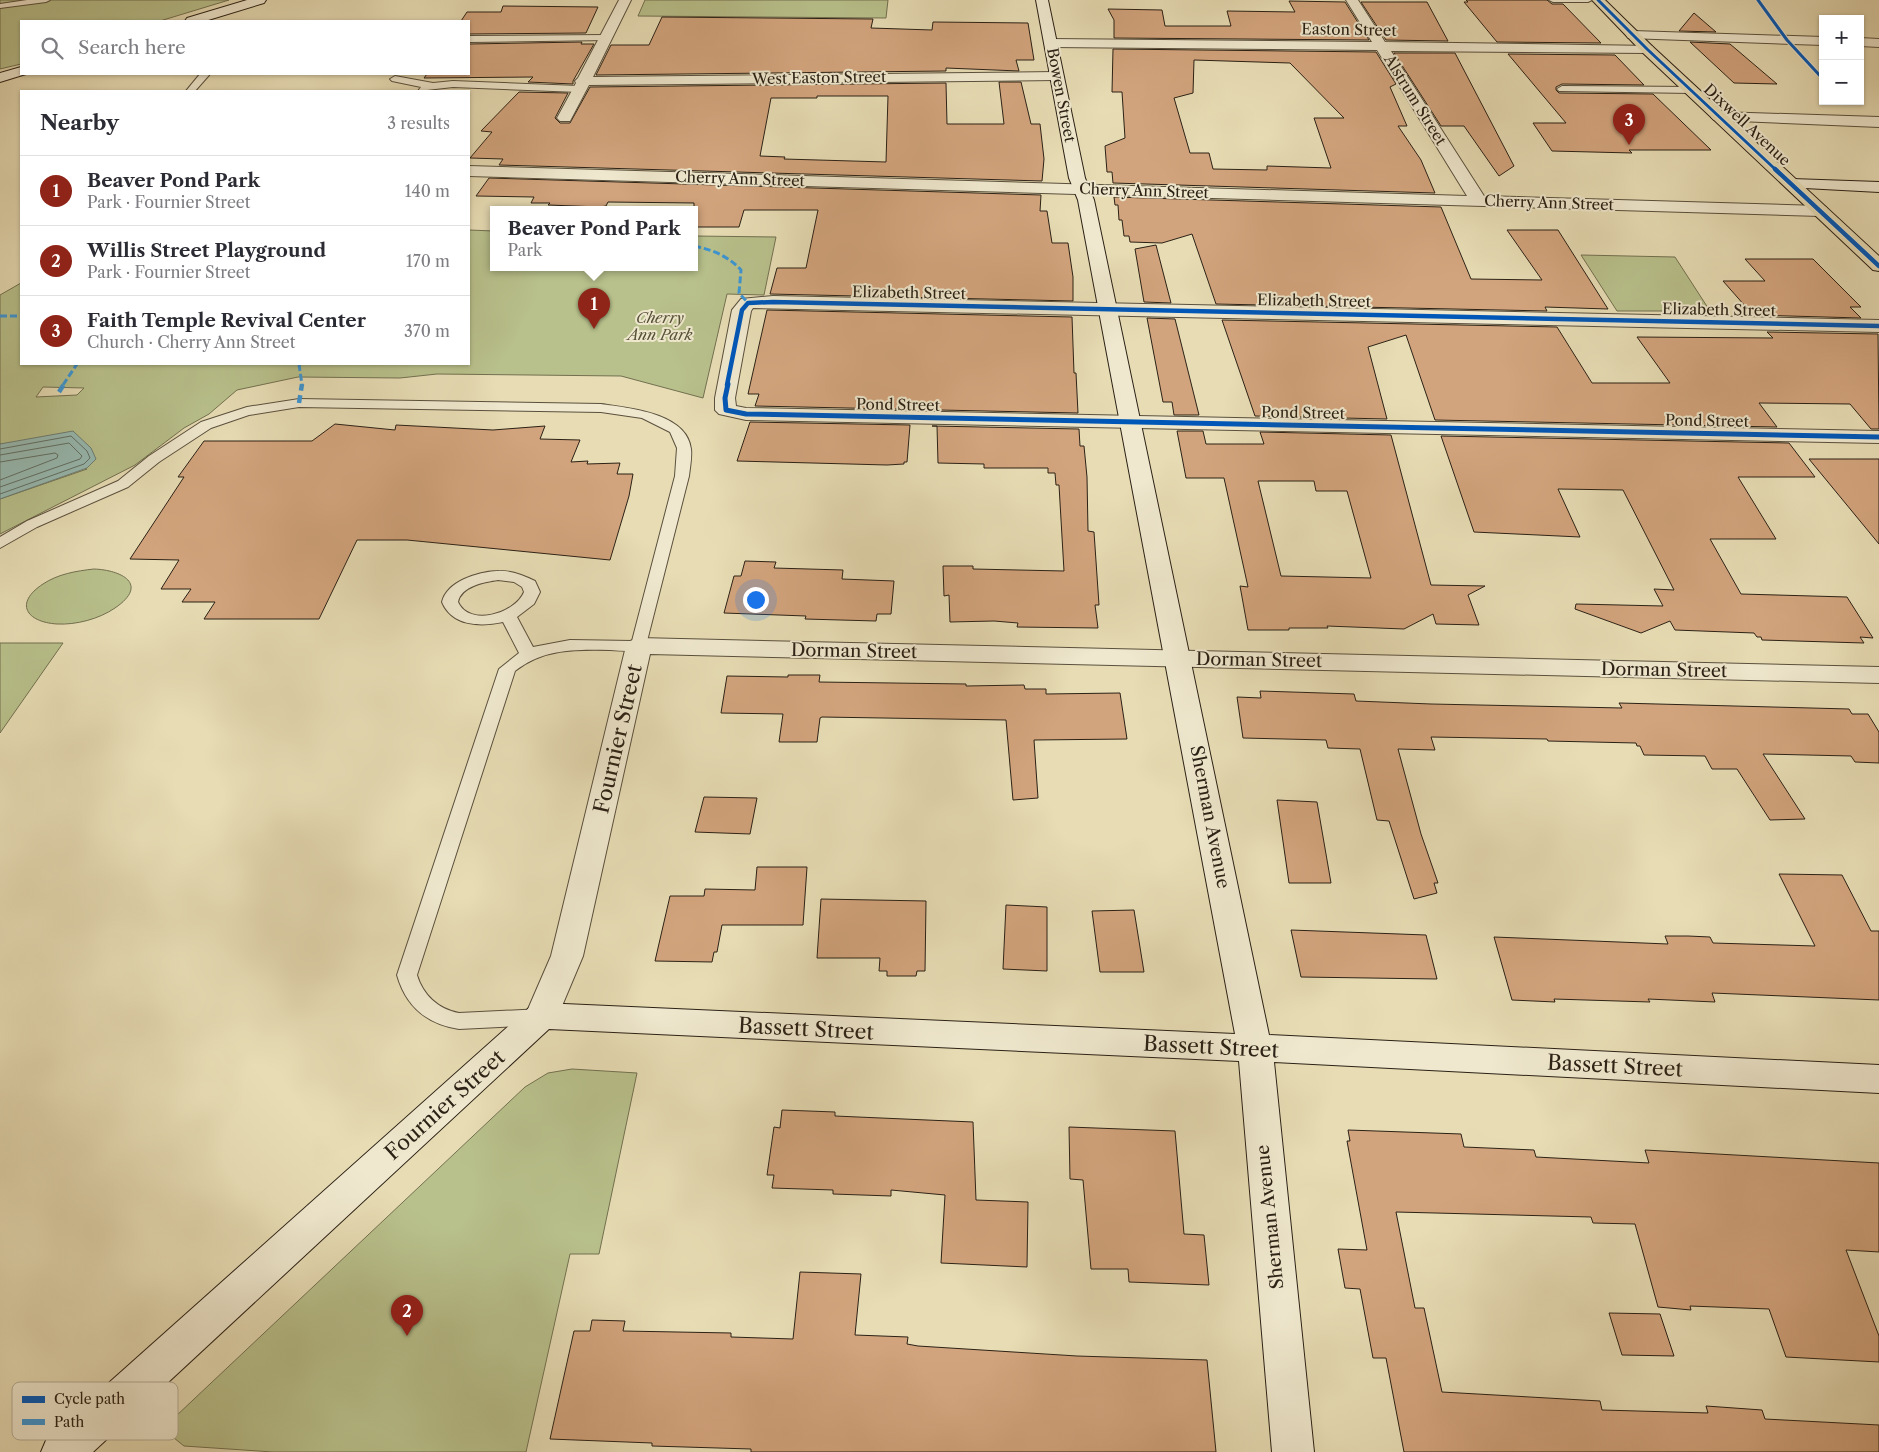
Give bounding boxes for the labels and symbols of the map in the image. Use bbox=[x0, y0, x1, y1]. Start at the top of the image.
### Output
street label: Easton Street bbox=[1301, 19, 1397, 40]
street label: Bowen Street bbox=[1043, 46, 1080, 144]
street label: Alstrum Street bbox=[1379, 50, 1451, 149]
street label: West Easton Street bbox=[751, 67, 887, 88]
street label: Dixwell Avenue bbox=[1700, 80, 1795, 170]
pin: 3 bbox=[1613, 104, 1645, 145]
street label: Cherry Ann Street bbox=[675, 167, 806, 190]
street label: Cherry Ann Street bbox=[1079, 179, 1210, 202]
street label: Cherry Ann Street bbox=[1484, 191, 1615, 214]
street label: Elizabeth Street bbox=[852, 282, 967, 303]
pin: 1 bbox=[578, 288, 610, 329]
street label: Elizabeth Street bbox=[1257, 290, 1372, 311]
street label: Elizabeth Street bbox=[1662, 299, 1777, 320]
park label: Cherry Ann Park bbox=[625, 308, 693, 344]
street label: Pond Street bbox=[856, 394, 941, 415]
street label: Pond Street bbox=[1261, 402, 1346, 423]
street label: Pond Street bbox=[1665, 410, 1750, 431]
your location bbox=[743, 587, 769, 613]
street label: Dorman Street bbox=[791, 639, 918, 663]
street label: Dorman Street bbox=[1196, 648, 1323, 672]
street label: Dorman Street bbox=[1601, 658, 1728, 682]
street label: Fournier Street bbox=[588, 661, 647, 816]
street label: Sherman Avenue bbox=[1185, 744, 1235, 890]
street label: Bassett Street bbox=[738, 1012, 875, 1045]
street label: Bassett Street bbox=[1143, 1030, 1280, 1063]
street label: Fournier Street bbox=[380, 1044, 510, 1165]
street label: Bassett Street bbox=[1547, 1049, 1684, 1082]
street label: Sherman Avenue bbox=[1251, 1144, 1289, 1290]
pin: 2 bbox=[391, 1295, 423, 1336]
legend bbox=[12, 1382, 178, 1440]
text: Cycle path bbox=[54, 1390, 125, 1408]
text: Path bbox=[54, 1413, 84, 1431]

